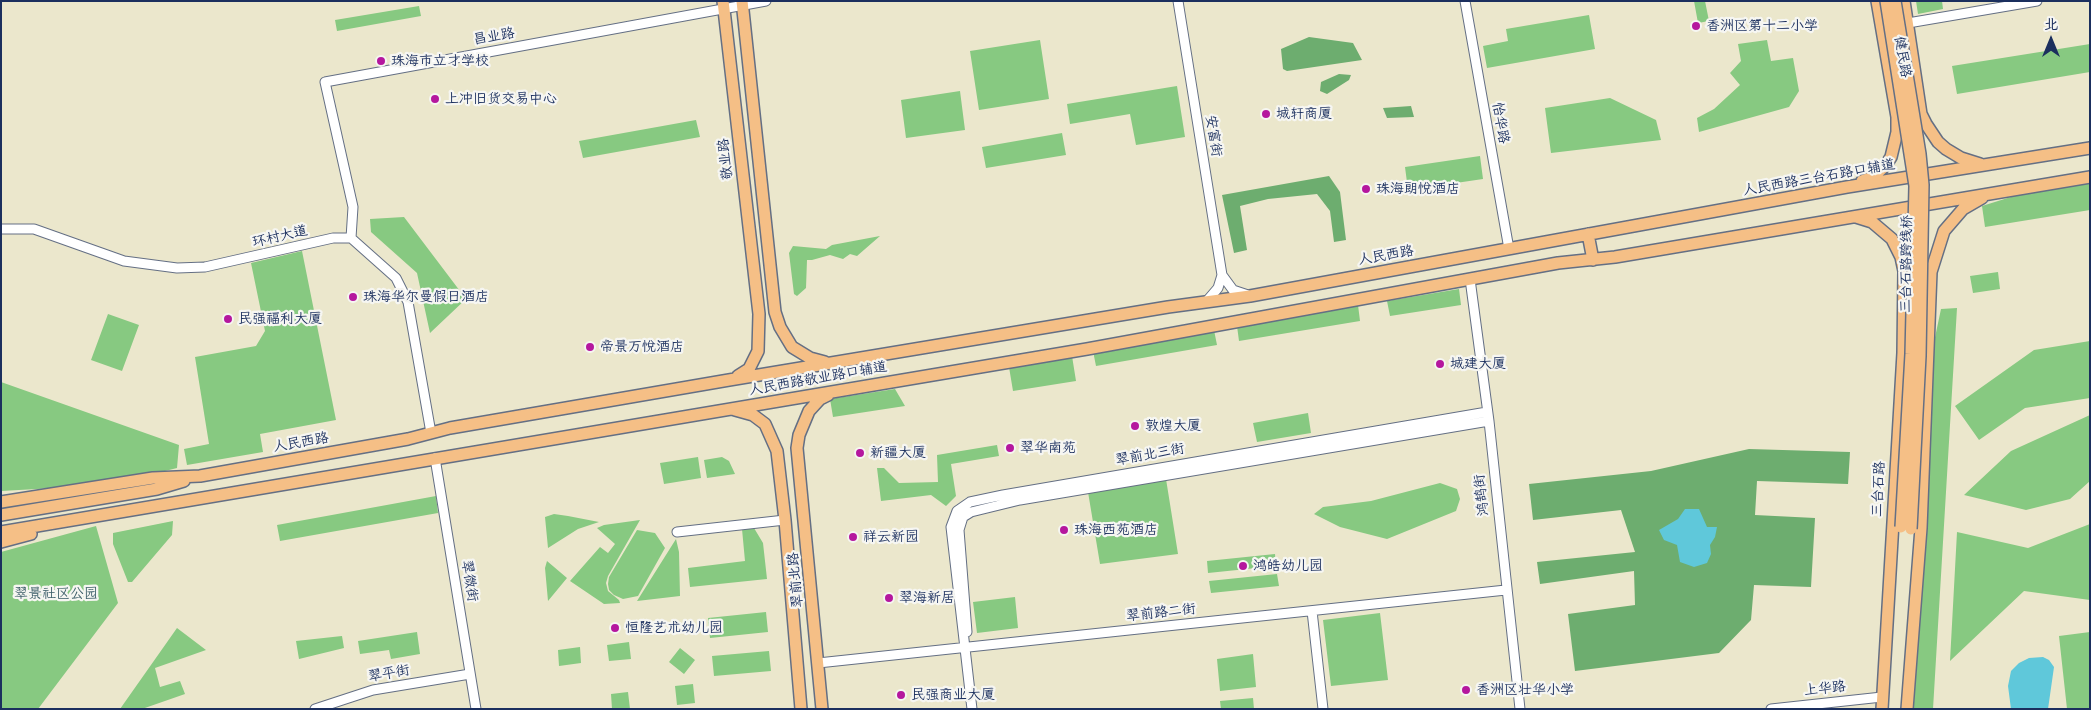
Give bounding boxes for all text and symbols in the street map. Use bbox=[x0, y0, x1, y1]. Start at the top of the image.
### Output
north arrow bbox=[2026, 15, 2076, 65]
text: 北 bbox=[2044, 16, 2058, 33]
place label: 香洲区第十二小学 bbox=[1706, 18, 1818, 34]
marker: 香洲区第十二小学 bbox=[1690, 20, 1702, 32]
street label: 昌业路 bbox=[472, 25, 516, 49]
street label: 健民路 bbox=[1890, 35, 1914, 79]
place label: 珠海市立才学校 bbox=[391, 53, 489, 69]
marker: 珠海市立才学校 bbox=[375, 55, 387, 67]
place label: 上冲旧货交易中心 bbox=[445, 91, 557, 107]
marker: 上冲旧货交易中心 bbox=[429, 93, 441, 105]
street label: 怡华路 bbox=[1488, 101, 1512, 145]
place label: 城轩商厦 bbox=[1276, 106, 1332, 122]
marker: 城轩商厦 bbox=[1260, 108, 1272, 120]
street label: 安富街 bbox=[1201, 114, 1225, 158]
street label: 敬业路 bbox=[715, 137, 737, 181]
street label: 人民西路三台石路口辅道 bbox=[1742, 156, 1896, 200]
place label: 珠海朗悦酒店 bbox=[1376, 181, 1460, 197]
marker: 珠海朗悦酒店 bbox=[1360, 183, 1372, 195]
street label: 三台石路跨线桥 bbox=[1898, 215, 1916, 313]
street label: 环村大道 bbox=[251, 223, 309, 251]
street label: 人民西路 bbox=[1357, 243, 1415, 269]
place label: 珠海华尔曼假日酒店 bbox=[363, 289, 489, 305]
marker: 珠海华尔曼假日酒店 bbox=[347, 291, 359, 303]
place label: 民强福利大厦 bbox=[238, 311, 322, 327]
marker: 民强福利大厦 bbox=[222, 313, 234, 325]
place label: 帝景万悦酒店 bbox=[600, 339, 684, 355]
marker: 帝景万悦酒店 bbox=[584, 341, 596, 353]
place label: 城建大厦 bbox=[1450, 356, 1506, 372]
marker: 城建大厦 bbox=[1434, 358, 1446, 370]
street label: 人民西路敬业路口辅道 bbox=[748, 359, 888, 399]
place label: 敦煌大厦 bbox=[1145, 418, 1201, 434]
marker: 敦煌大厦 bbox=[1129, 420, 1141, 432]
street label: 人民西路 bbox=[272, 430, 330, 456]
place label: 翠华南苑 bbox=[1020, 440, 1076, 456]
street label: 翠前北三街 bbox=[1114, 441, 1186, 469]
marker: 翠华南苑 bbox=[1004, 442, 1016, 454]
place label: 新疆大厦 bbox=[870, 445, 926, 461]
marker: 新疆大厦 bbox=[854, 447, 866, 459]
street label: 三台石路 bbox=[1869, 461, 1889, 517]
street label: 鸿鹄街 bbox=[1471, 473, 1493, 517]
place label: 珠海西苑酒店 bbox=[1074, 522, 1158, 538]
marker: 珠海西苑酒店 bbox=[1058, 524, 1070, 536]
place label: 祥云新园 bbox=[863, 529, 919, 545]
marker: 祥云新园 bbox=[847, 531, 859, 543]
street label: 翠前北路 bbox=[785, 551, 807, 609]
place label: 鸿皓幼儿园 bbox=[1253, 558, 1323, 574]
street label: 翠微街 bbox=[457, 559, 481, 603]
marker: 鸿皓幼儿园 bbox=[1237, 560, 1249, 572]
park label: 翠景社区公园 bbox=[14, 586, 98, 602]
place label: 翠海新居 bbox=[899, 590, 955, 606]
marker: 翠海新居 bbox=[883, 592, 895, 604]
street label: 翠前路二街 bbox=[1125, 601, 1197, 625]
place label: 恒隆艺术幼儿园 bbox=[625, 620, 723, 636]
marker: 恒隆艺术幼儿园 bbox=[609, 622, 621, 634]
street label: 翠平街 bbox=[367, 662, 411, 686]
street label: 上华路 bbox=[1803, 678, 1847, 700]
place label: 香洲区壮华小学 bbox=[1476, 682, 1574, 698]
marker: 香洲区壮华小学 bbox=[1460, 684, 1472, 696]
place label: 民强商业大厦 bbox=[911, 687, 995, 703]
marker: 民强商业大厦 bbox=[895, 689, 907, 701]

